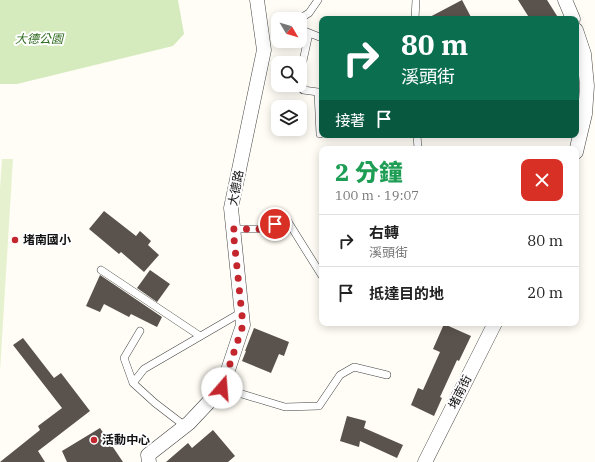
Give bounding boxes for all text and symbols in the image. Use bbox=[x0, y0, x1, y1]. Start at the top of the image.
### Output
north arrow bbox=[271, 12, 307, 48]
map controls bbox=[271, 12, 307, 136]
text: 80 m bbox=[401, 26, 468, 63]
park label: 大德公園 bbox=[15, 31, 65, 46]
icon: right bbox=[335, 32, 387, 84]
button: search bbox=[271, 56, 307, 92]
text: 溪頭街 bbox=[401, 65, 455, 88]
button: layers bbox=[271, 100, 307, 136]
icon: arrive bbox=[373, 108, 395, 130]
text: 接著 bbox=[335, 111, 365, 130]
text: 2 分鐘 bbox=[335, 156, 403, 188]
button: close bbox=[521, 159, 563, 201]
street label: 大德路 bbox=[225, 169, 246, 207]
text: 100 m · 19:07 bbox=[335, 187, 419, 204]
pin bbox=[258, 207, 292, 241]
icon: arrive bbox=[264, 213, 286, 235]
text: 右轉 bbox=[369, 223, 399, 242]
icon: right bbox=[335, 230, 357, 252]
text: 80 m bbox=[527, 231, 563, 250]
place label: 堵南國小 bbox=[23, 232, 71, 247]
marker: 堵南國小 bbox=[10, 235, 20, 245]
text: 溪頭街 bbox=[369, 244, 408, 261]
icon: arrive bbox=[335, 282, 357, 304]
text: 20 m bbox=[527, 283, 563, 302]
text: 抵達目的地 bbox=[369, 284, 444, 303]
position arrow bbox=[201, 367, 243, 409]
street label: 堵南街 bbox=[445, 372, 474, 411]
place label: 活動中心 bbox=[102, 432, 150, 447]
marker: 活動中心 bbox=[89, 435, 99, 445]

